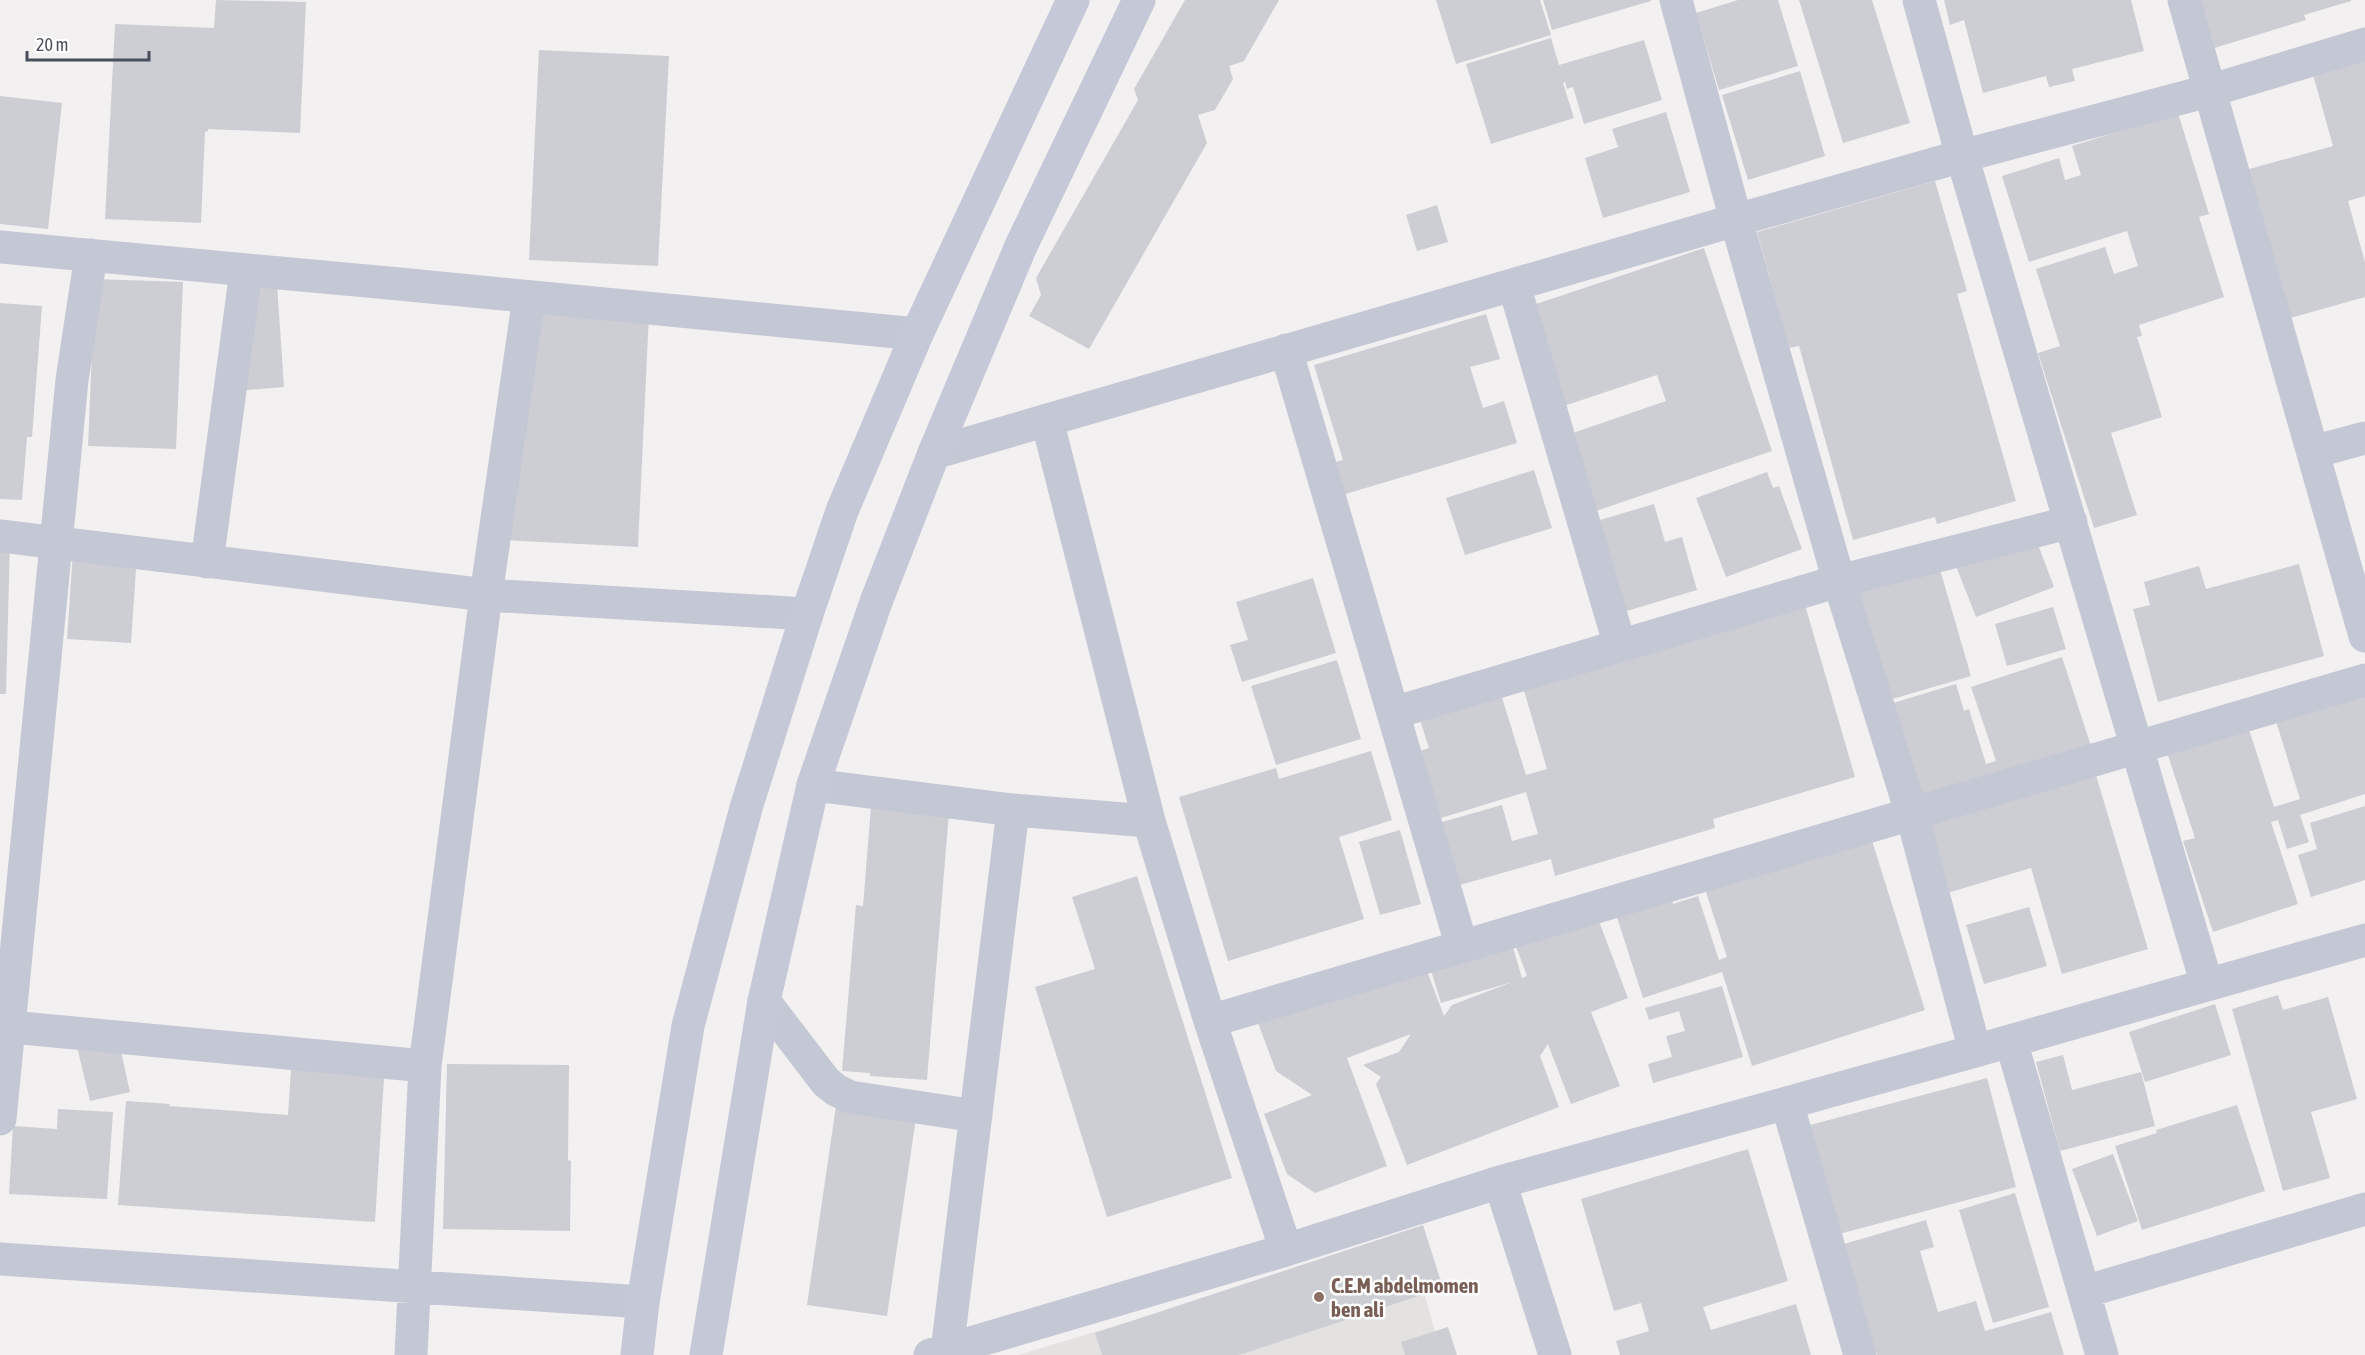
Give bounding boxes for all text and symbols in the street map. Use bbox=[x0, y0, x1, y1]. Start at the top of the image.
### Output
scale bar bbox=[27, 24, 148, 62]
text: 20 m bbox=[36, 34, 68, 55]
place label: C.E.M abdelmomen ben ali bbox=[1331, 1273, 1478, 1321]
marker: C.E.M abdelmomen ben ali bbox=[1312, 1290, 1326, 1304]

